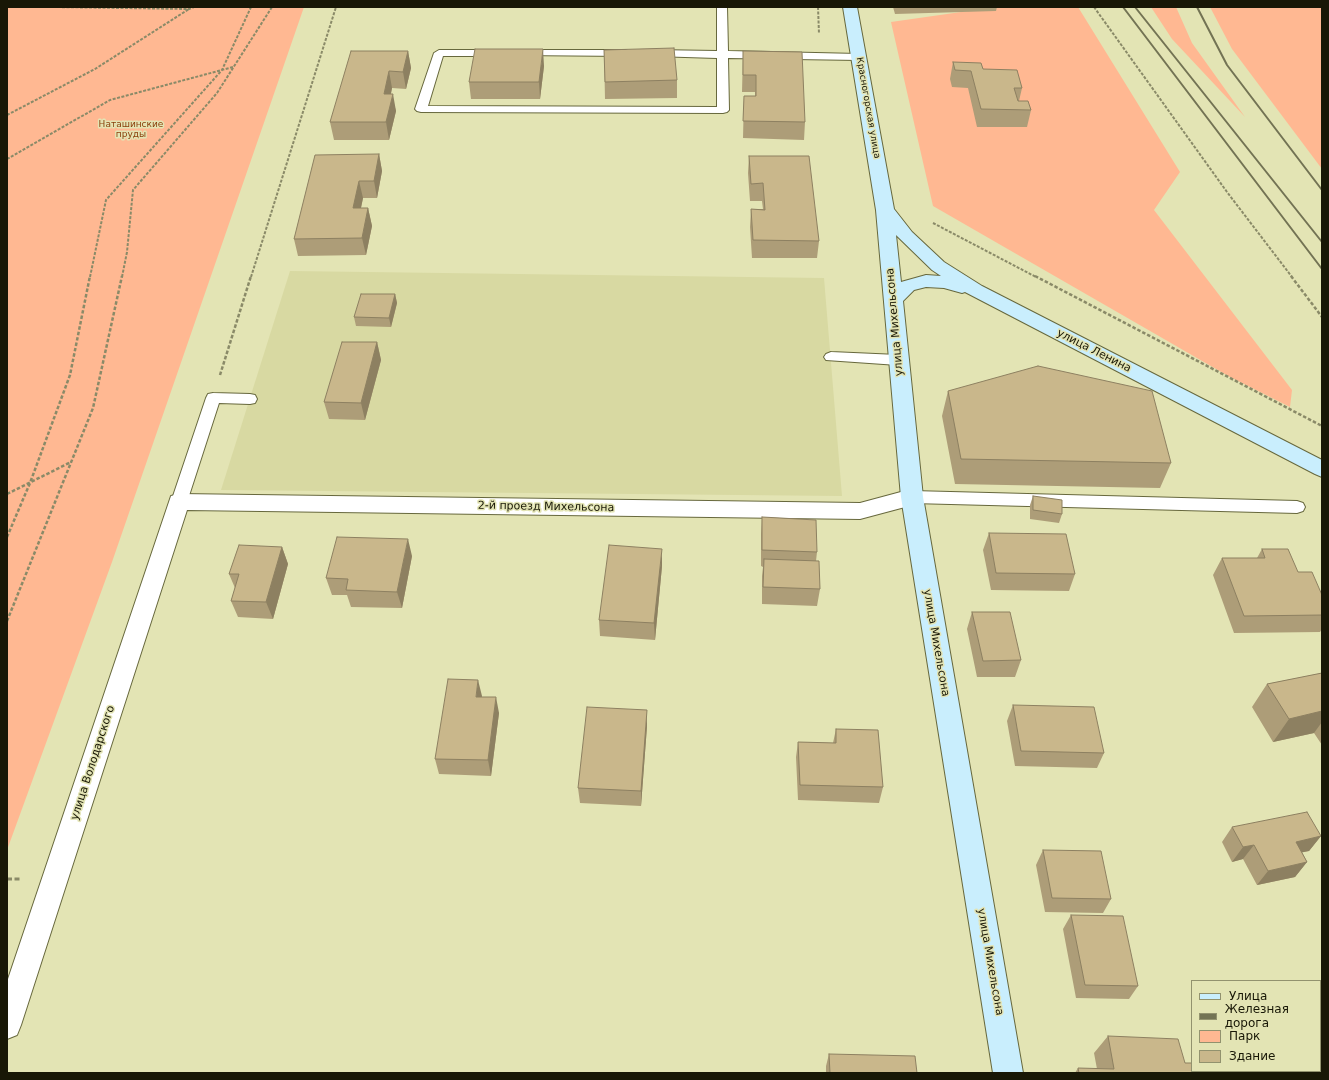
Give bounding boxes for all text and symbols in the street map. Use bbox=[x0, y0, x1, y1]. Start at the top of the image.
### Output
street label: Красногорская улица bbox=[854, 57, 882, 159]
park label: Наташинские пруды bbox=[99, 120, 163, 141]
street label: улица Михельсона bbox=[884, 267, 906, 377]
street label: улица Ленина bbox=[1055, 327, 1133, 375]
street label: 2-й проезд Михельсона bbox=[478, 499, 614, 515]
street label: улица Михельсона bbox=[920, 588, 952, 698]
street label: улица Володарского bbox=[68, 704, 118, 822]
street label: улица Михельсона bbox=[974, 907, 1006, 1017]
legend bbox=[1191, 980, 1321, 1072]
text: Улица bbox=[1229, 989, 1267, 1003]
text: Железная дорога bbox=[1225, 1002, 1289, 1030]
text: Парк bbox=[1229, 1029, 1260, 1043]
text: Здание bbox=[1229, 1049, 1275, 1063]

